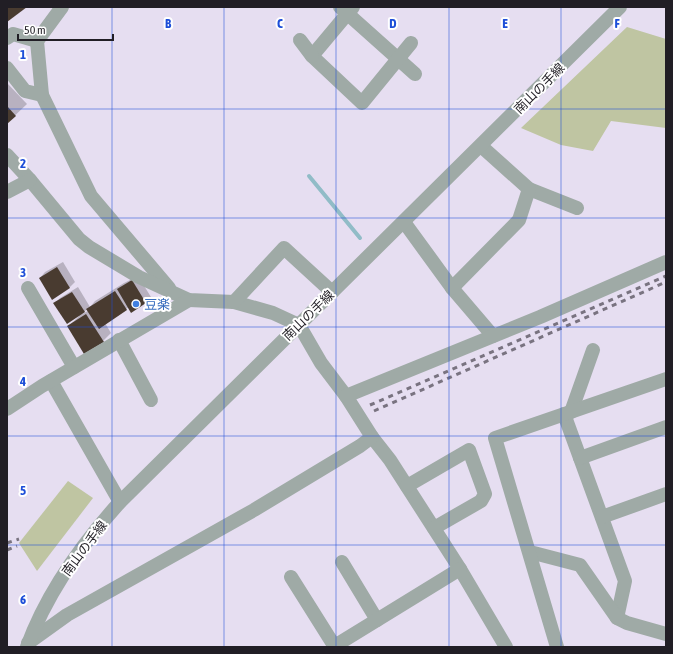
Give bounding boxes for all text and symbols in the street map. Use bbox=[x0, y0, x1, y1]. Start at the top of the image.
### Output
scale bar bbox=[18, 16, 113, 42]
text: B bbox=[165, 16, 172, 31]
text: C bbox=[277, 16, 283, 31]
text: D bbox=[389, 16, 397, 31]
text: E bbox=[502, 16, 508, 31]
text: F bbox=[614, 16, 620, 31]
text: 50 m bbox=[24, 23, 46, 37]
text: 1 bbox=[20, 47, 26, 62]
street label: 南山の手線 bbox=[511, 60, 568, 117]
text: 2 bbox=[20, 156, 26, 171]
text: 3 bbox=[20, 265, 26, 280]
street label: 南山の手線 bbox=[280, 287, 337, 343]
place label: 豆楽 bbox=[144, 297, 170, 312]
marker: 豆楽 bbox=[131, 299, 141, 309]
text: 4 bbox=[19, 374, 26, 389]
text: 5 bbox=[20, 483, 26, 498]
street label: 南山の手線 bbox=[59, 518, 110, 579]
text: 6 bbox=[20, 592, 26, 607]

